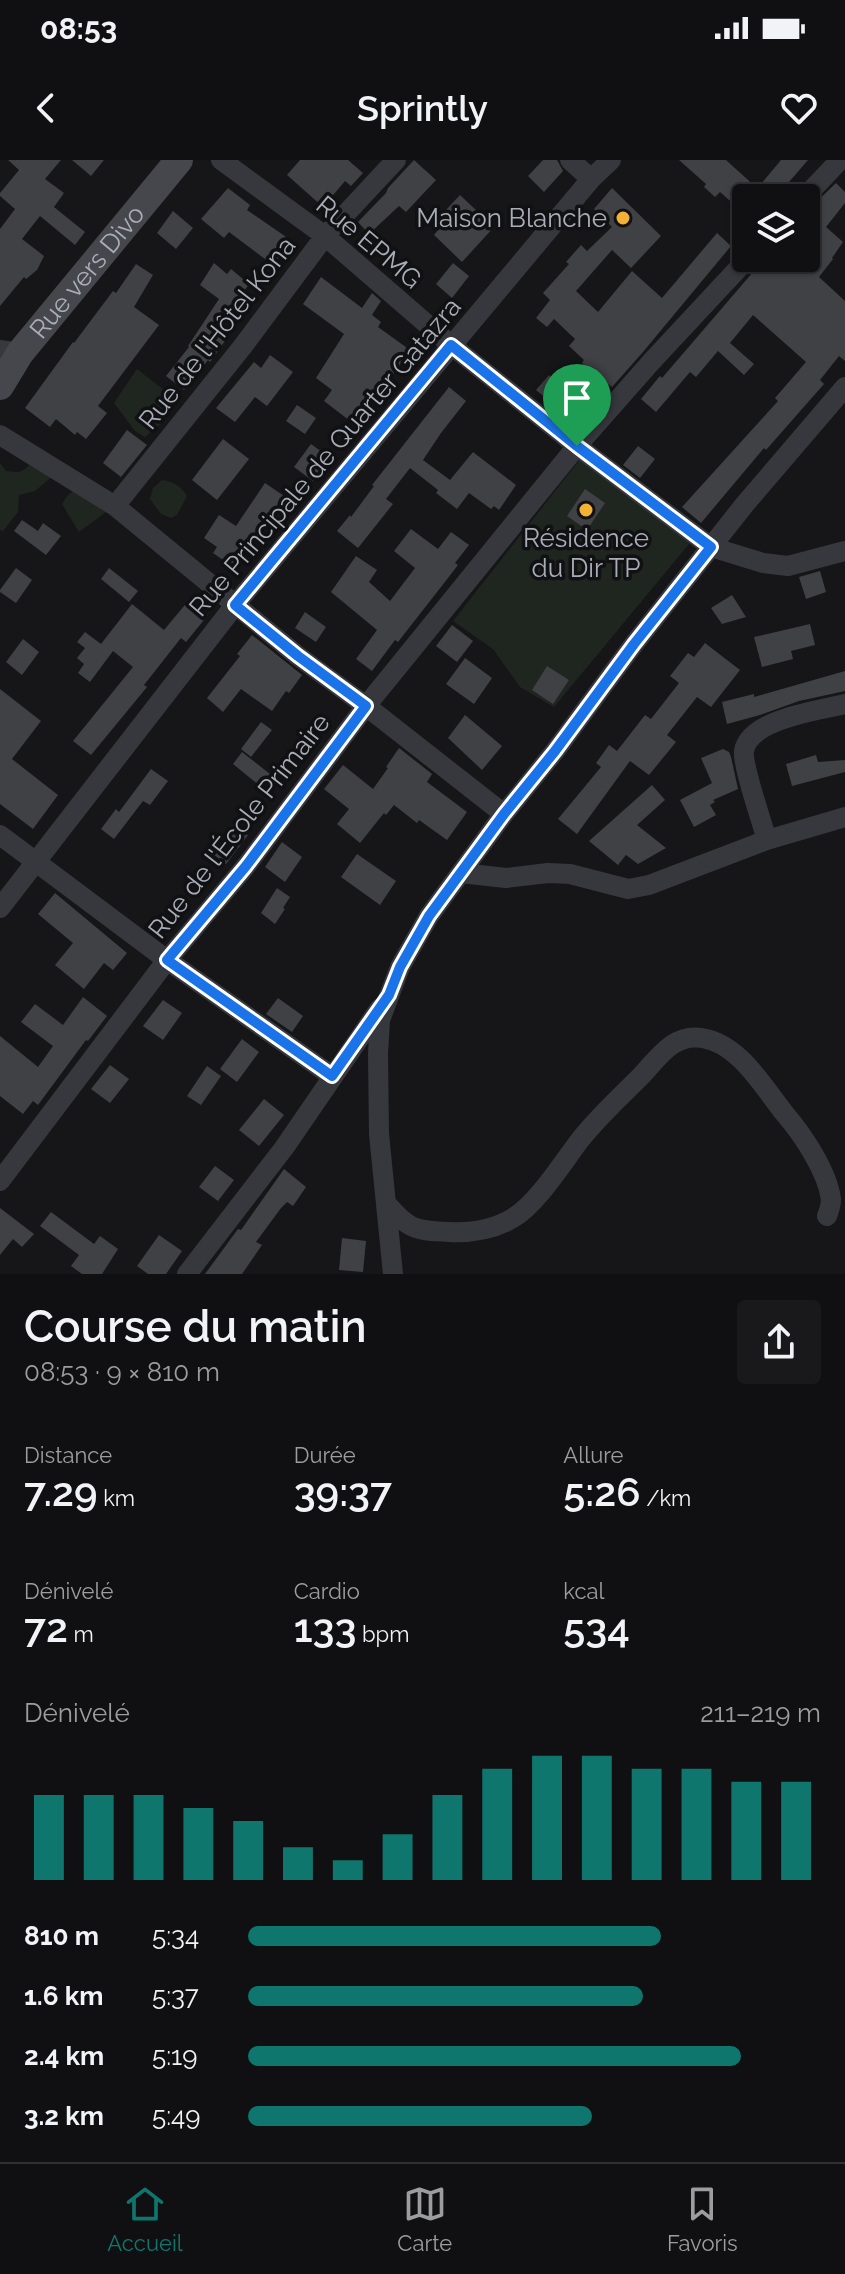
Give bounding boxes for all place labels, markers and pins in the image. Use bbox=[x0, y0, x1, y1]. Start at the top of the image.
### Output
place label: Maison Blanche bbox=[416, 203, 607, 233]
marker: Maison Blanche bbox=[614, 209, 632, 227]
pin bbox=[543, 364, 611, 446]
marker: Résidence du Dir TP bbox=[577, 501, 595, 519]
place label: Résidence du Dir TP bbox=[523, 523, 649, 583]

